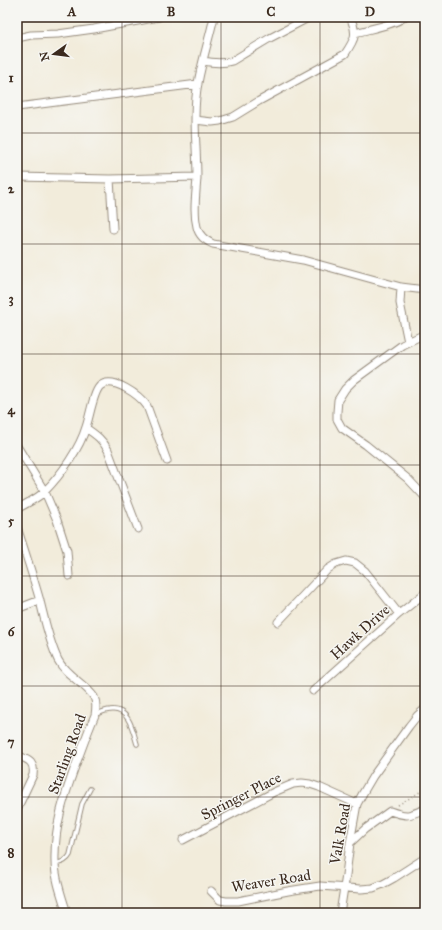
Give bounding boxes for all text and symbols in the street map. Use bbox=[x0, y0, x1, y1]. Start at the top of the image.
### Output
text: A bbox=[67, 4, 77, 20]
text: B bbox=[167, 4, 176, 20]
text: C bbox=[267, 4, 276, 20]
text: D bbox=[365, 4, 375, 20]
north arrow bbox=[34, 34, 74, 74]
text: N bbox=[37, 50, 52, 62]
text: 1 bbox=[8, 70, 14, 86]
text: 2 bbox=[8, 181, 15, 197]
text: 3 bbox=[8, 291, 14, 307]
text: 4 bbox=[7, 402, 15, 418]
text: 5 bbox=[8, 513, 15, 529]
street label: Hawk Drive bbox=[327, 601, 393, 663]
text: 6 bbox=[8, 624, 16, 640]
street label: Starling Road bbox=[44, 711, 90, 797]
text: 7 bbox=[8, 734, 15, 750]
street label: Springer Place bbox=[198, 768, 284, 824]
street label: Valk Road bbox=[326, 802, 354, 867]
text: 8 bbox=[8, 845, 15, 861]
street label: Weaver Road bbox=[230, 866, 312, 896]

